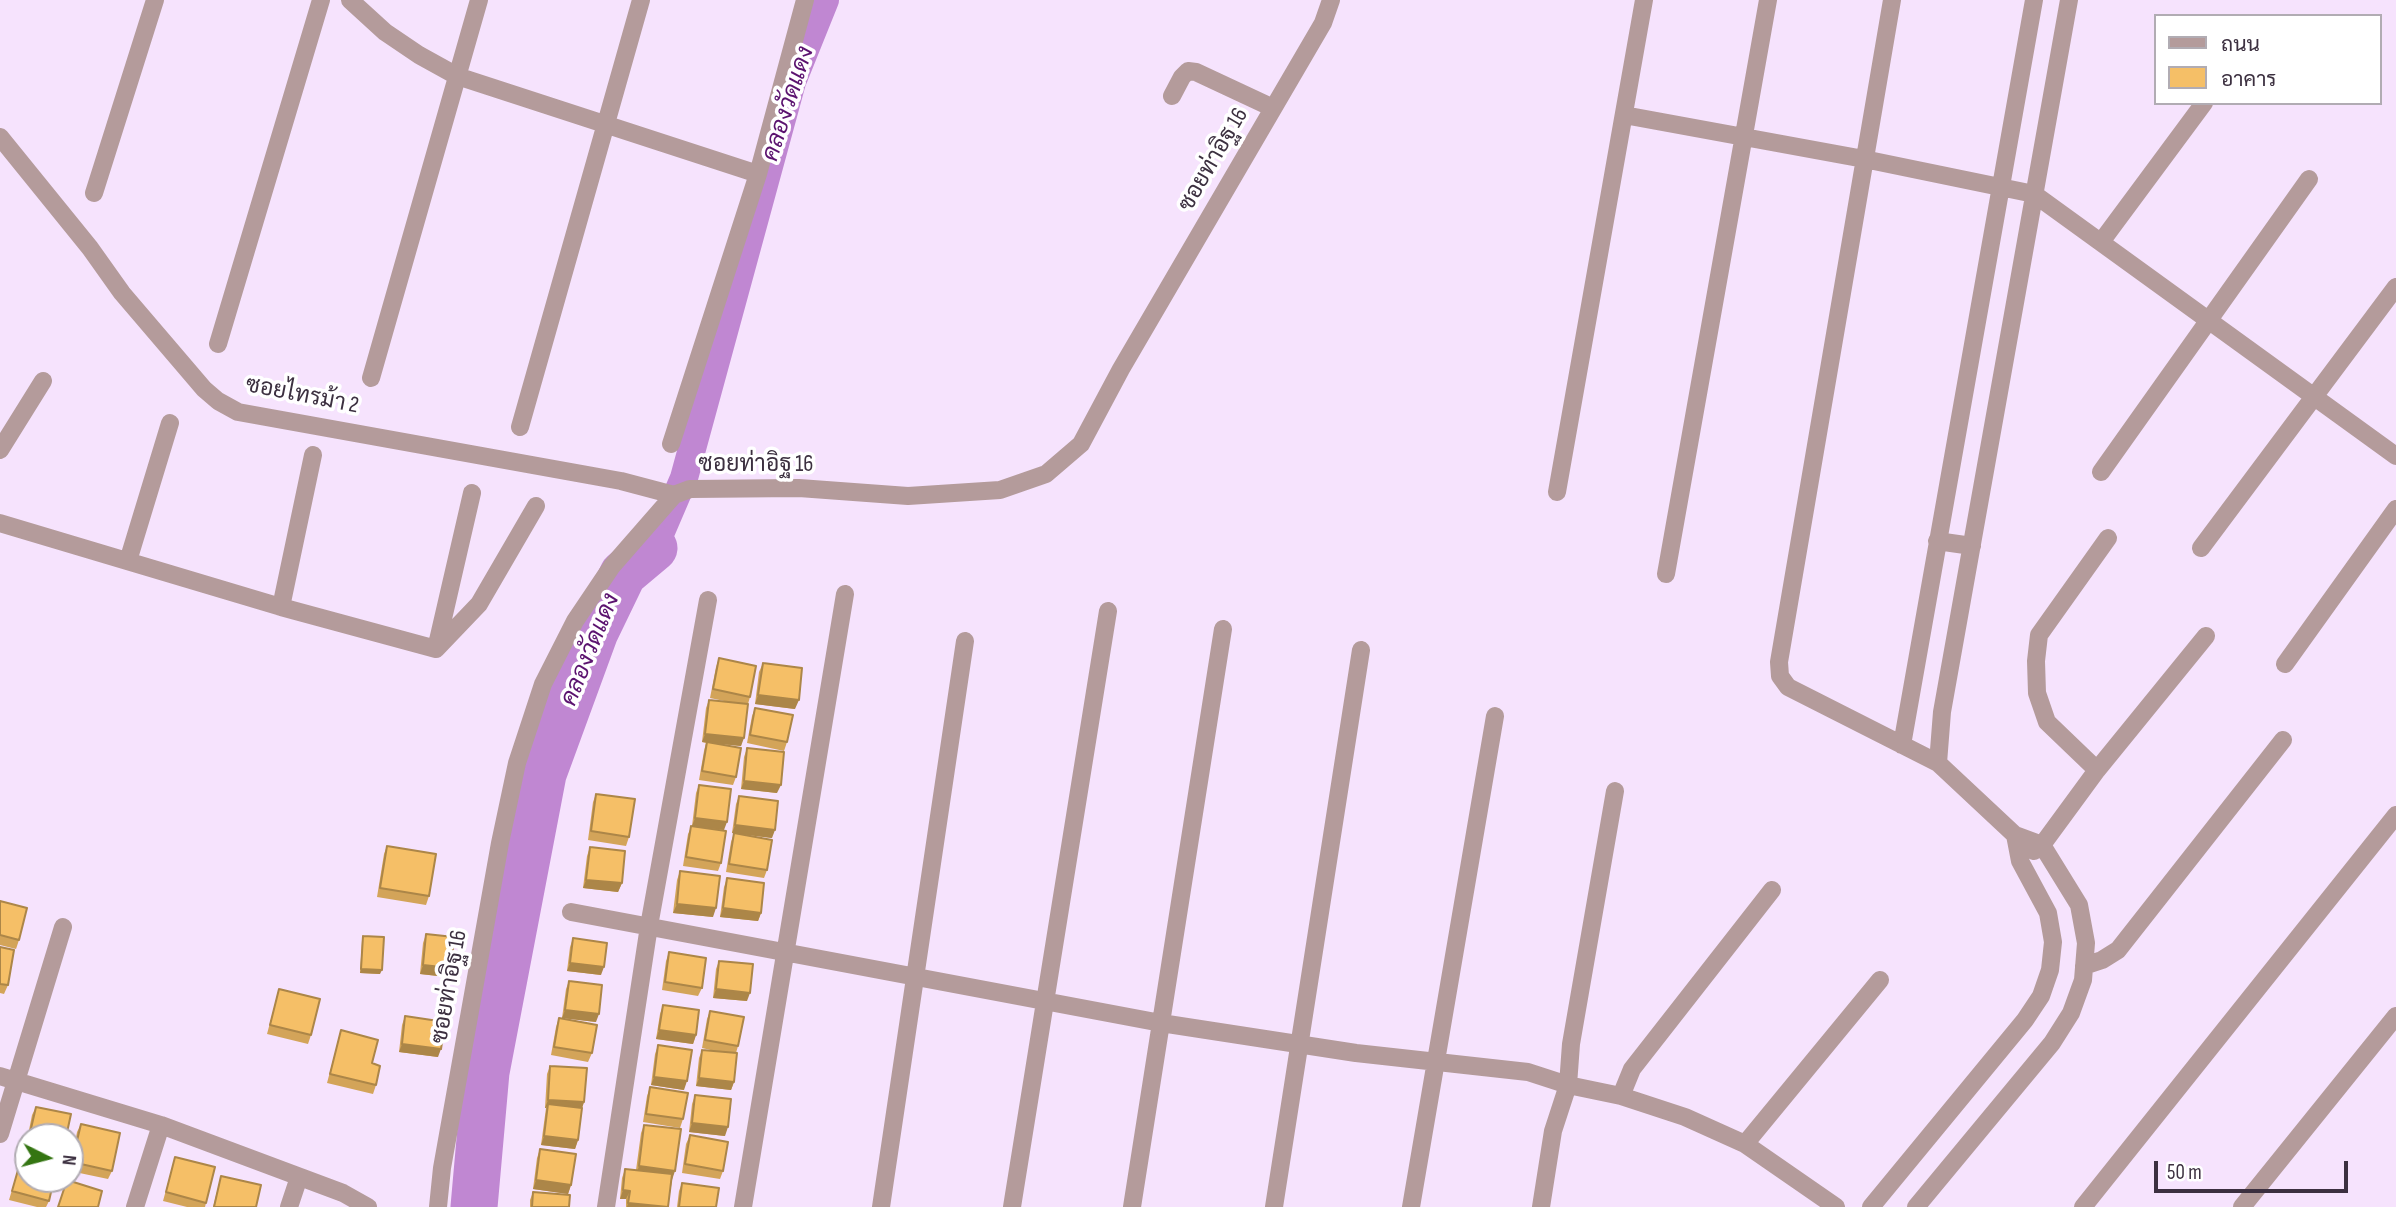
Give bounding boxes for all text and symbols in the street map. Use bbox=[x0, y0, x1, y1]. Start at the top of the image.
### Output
legend bbox=[2154, 14, 2382, 105]
text: ถนน bbox=[2221, 32, 2260, 57]
water label: คลองวัดแดง bbox=[757, 43, 821, 165]
text: อาคาร bbox=[2221, 67, 2277, 92]
street label: ซอยท่าอิฐ 16 bbox=[1173, 103, 1255, 217]
street label: ซอยไทรม้า 2 bbox=[243, 372, 361, 420]
street label: ซอยท่าอิฐ 16 bbox=[699, 451, 813, 479]
water label: คลองวัดแดง bbox=[555, 589, 627, 711]
street label: ซอยท่าอิฐ 16 bbox=[426, 928, 474, 1046]
north arrow bbox=[14, 1123, 84, 1193]
scale bar bbox=[2158, 1148, 2352, 1192]
text: N bbox=[56, 1154, 80, 1166]
text: 50 m bbox=[2167, 1160, 2202, 1185]

